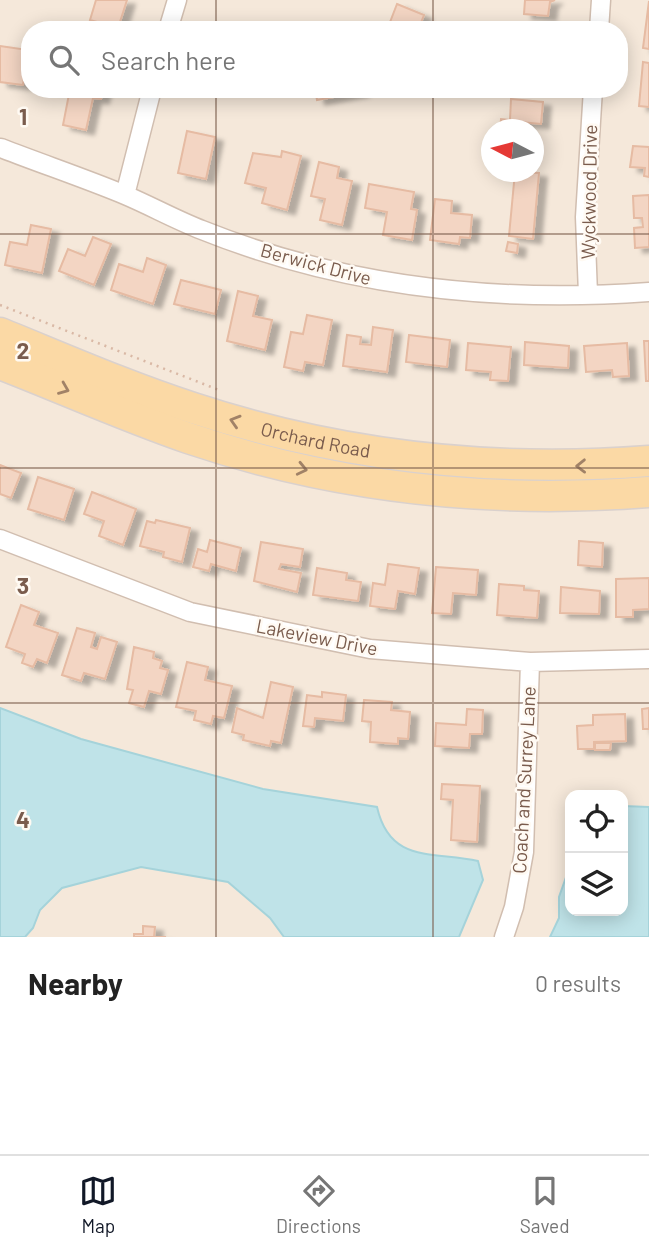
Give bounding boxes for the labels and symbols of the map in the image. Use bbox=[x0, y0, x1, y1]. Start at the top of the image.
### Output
text: 1 bbox=[19, 102, 27, 130]
north arrow bbox=[481, 119, 544, 182]
street label: Wyckwood Drive bbox=[576, 124, 601, 260]
street label: Berwick Drive bbox=[258, 238, 374, 289]
text: 2 bbox=[17, 336, 29, 364]
one-way arrow bbox=[57, 380, 69, 394]
one-way arrow bbox=[230, 414, 242, 429]
street label: Orchard Road bbox=[258, 416, 372, 462]
one-way arrow bbox=[575, 458, 586, 473]
one-way arrow bbox=[296, 461, 308, 475]
text: 3 bbox=[17, 571, 29, 599]
street label: Lakeview Drive bbox=[254, 613, 380, 660]
street label: Coach and Surrey Lane bbox=[507, 686, 540, 874]
text: 4 bbox=[16, 805, 30, 833]

